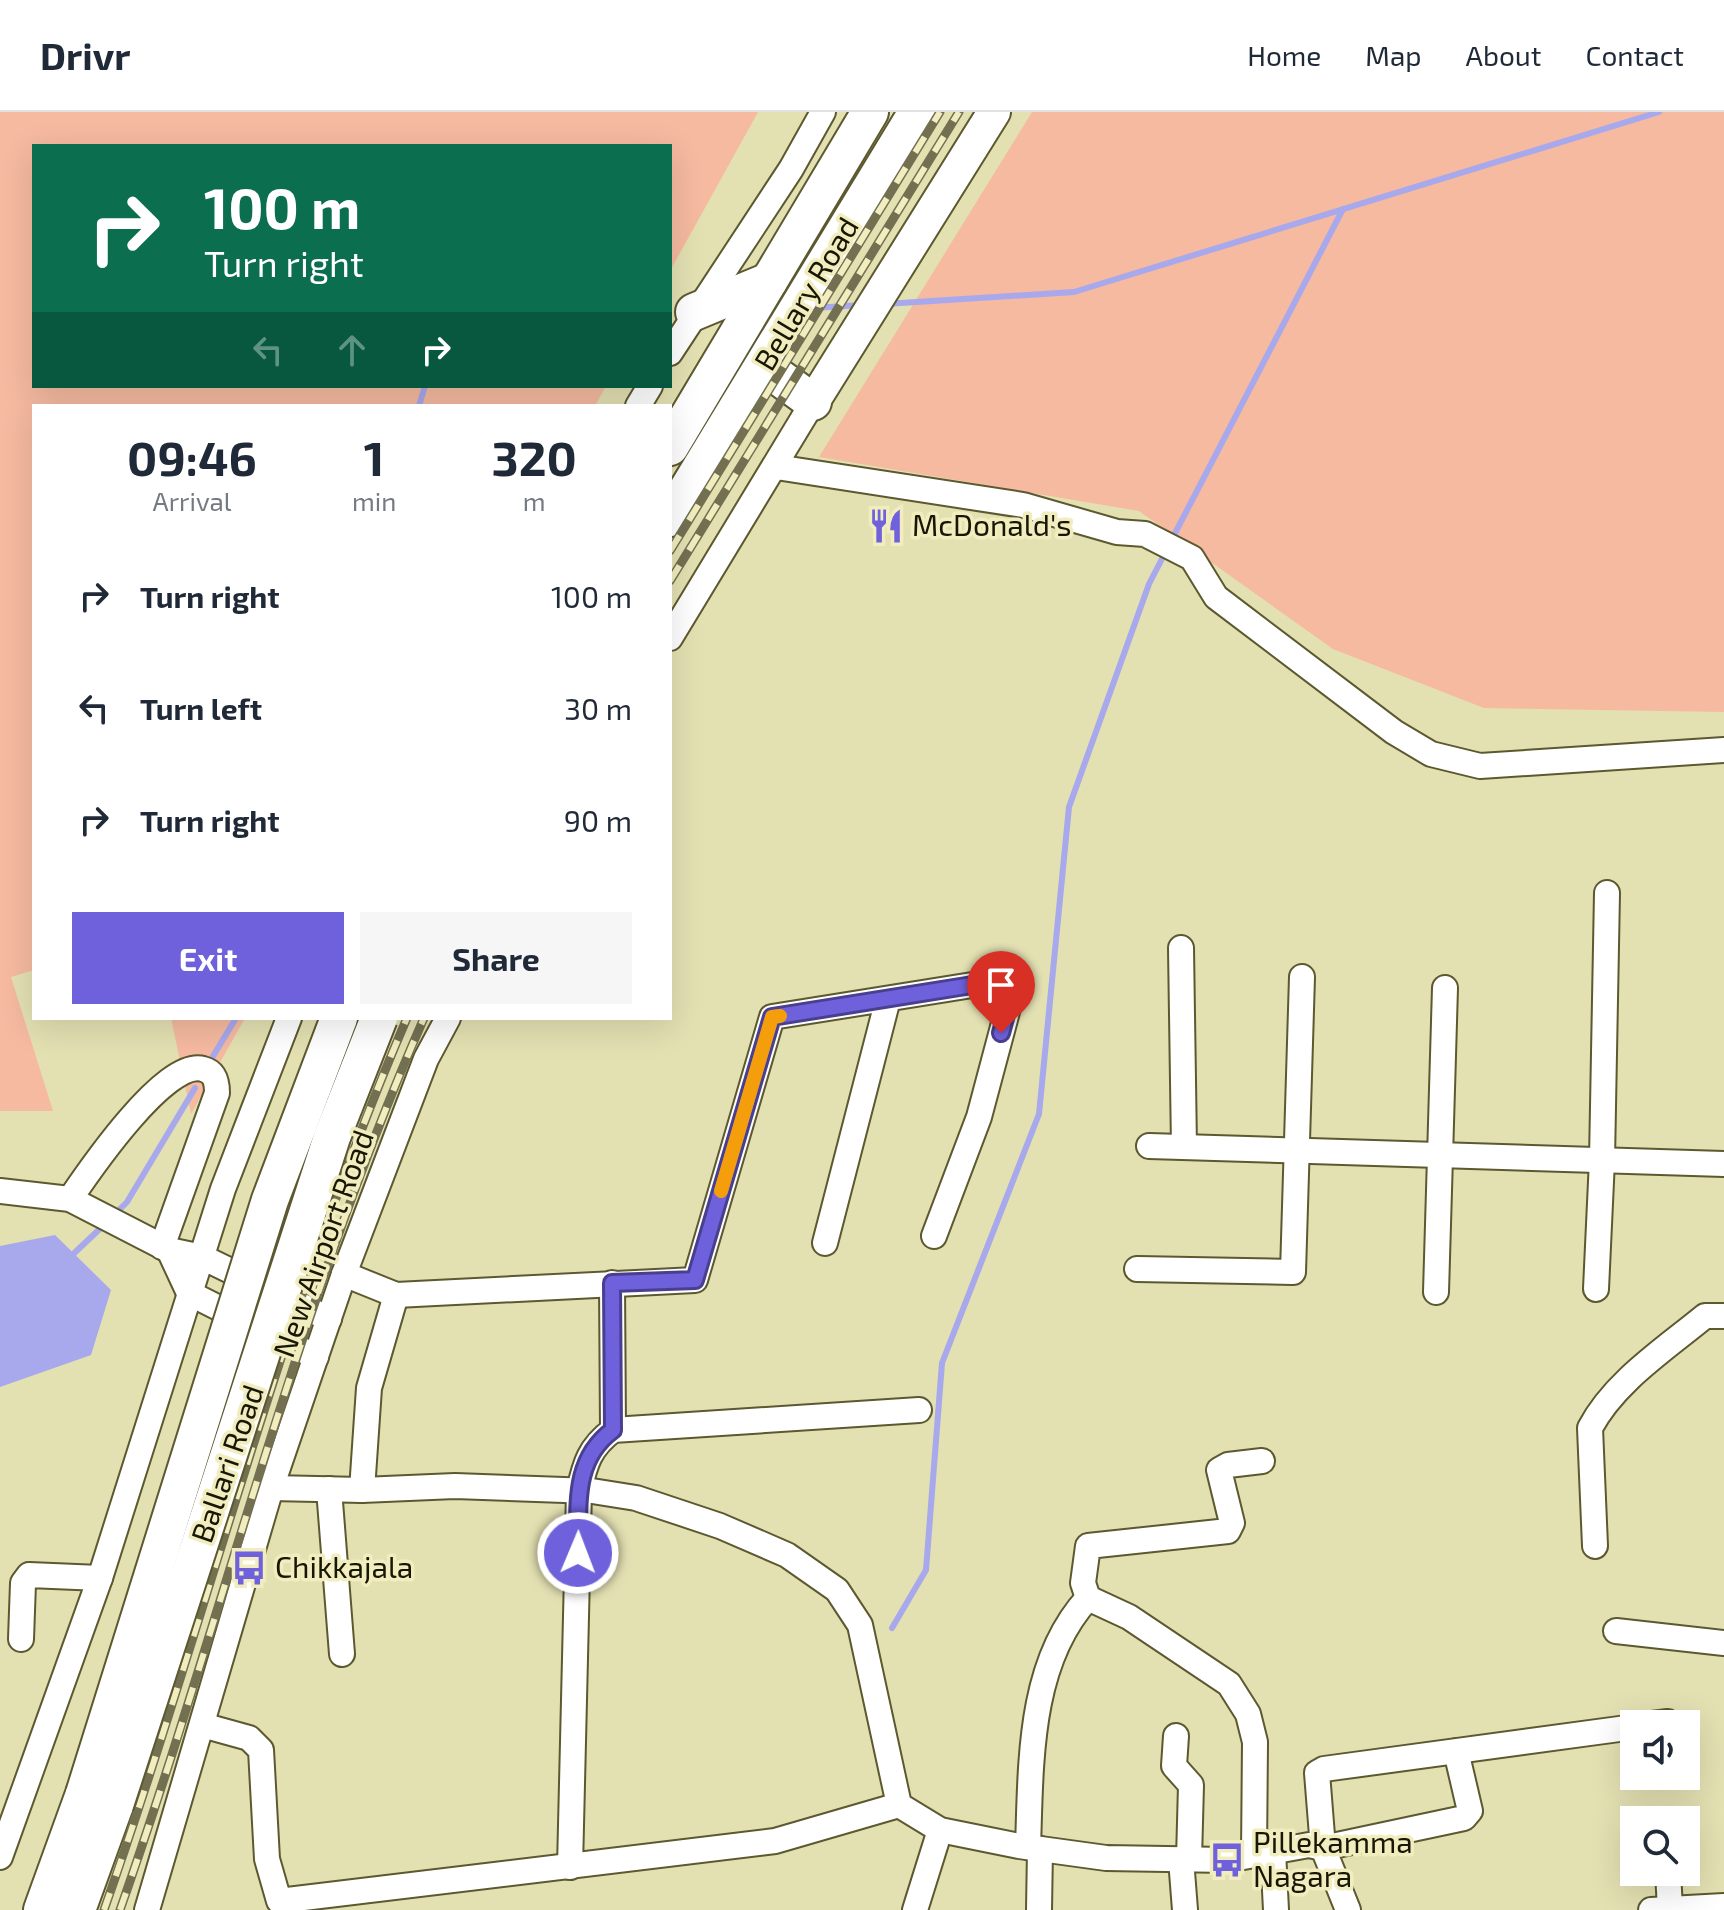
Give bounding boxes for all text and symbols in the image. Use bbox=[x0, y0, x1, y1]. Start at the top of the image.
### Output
text: Drivr bbox=[40, 32, 130, 78]
text: Home bbox=[1247, 38, 1321, 72]
text: Map bbox=[1365, 38, 1422, 72]
text: About bbox=[1466, 38, 1541, 72]
text: Contact bbox=[1585, 38, 1684, 72]
text: 100 m bbox=[204, 173, 360, 240]
icon: right bbox=[72, 176, 176, 280]
street label: Bellary Road bbox=[746, 210, 865, 376]
text: Turn right bbox=[204, 241, 364, 284]
icon: left bbox=[246, 328, 290, 372]
icon: ahead bbox=[330, 328, 374, 372]
icon: right bbox=[414, 328, 458, 372]
text: 09:46 bbox=[127, 428, 257, 486]
text: 1 bbox=[364, 428, 385, 486]
text: 320 bbox=[491, 428, 577, 486]
text: Arrival bbox=[152, 485, 232, 516]
text: min bbox=[352, 485, 396, 516]
text: m bbox=[523, 485, 546, 516]
place label: McDonald's bbox=[912, 506, 1071, 542]
restaurant icon: McDonald's bbox=[867, 507, 905, 545]
icon: right bbox=[72, 574, 116, 618]
text: Turn right bbox=[140, 578, 280, 614]
text: 100 m bbox=[551, 578, 632, 614]
icon: left bbox=[72, 686, 116, 730]
text: Turn left bbox=[140, 690, 262, 726]
text: 30 m bbox=[564, 690, 632, 726]
icon: right bbox=[72, 798, 116, 842]
text: Turn right bbox=[140, 802, 280, 838]
text: 90 m bbox=[564, 802, 632, 838]
button: Exit bbox=[72, 912, 344, 1004]
button: Share bbox=[360, 912, 632, 1004]
pin bbox=[967, 951, 1035, 1033]
icon: arrive bbox=[979, 963, 1023, 1007]
street label: New Airport Road bbox=[264, 1125, 380, 1362]
street label: Ballari Road bbox=[182, 1380, 270, 1547]
position arrow bbox=[536, 1511, 620, 1595]
place label: Chikkajala bbox=[275, 1548, 413, 1584]
bus stop icon: Chikkajala bbox=[230, 1549, 268, 1587]
map controls bbox=[1620, 1710, 1700, 1886]
button: sound bbox=[1620, 1710, 1700, 1790]
button: search bbox=[1620, 1806, 1700, 1886]
place label: Pillekamma Nagara bbox=[1253, 1823, 1413, 1893]
bus stop icon: Pillekamma Nagara bbox=[1208, 1841, 1246, 1879]

